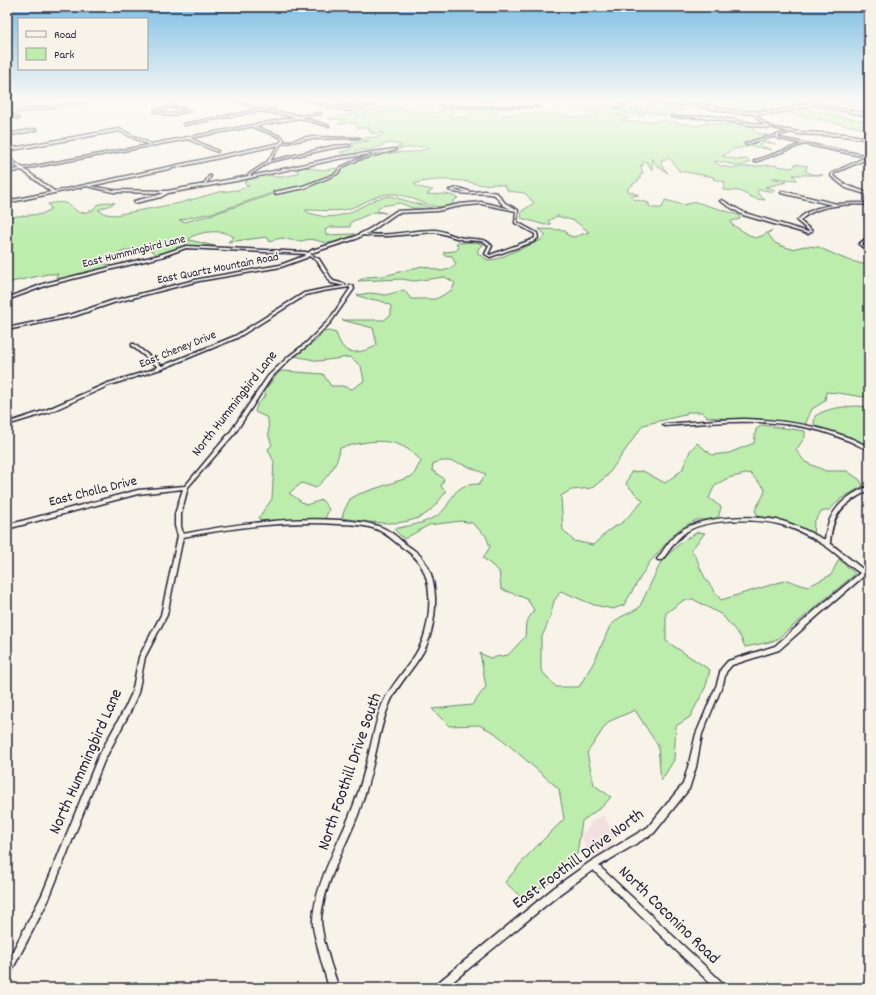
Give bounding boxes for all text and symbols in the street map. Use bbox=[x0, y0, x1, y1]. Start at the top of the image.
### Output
legend bbox=[18, 18, 148, 70]
text: Road bbox=[54, 27, 76, 44]
text: Park bbox=[54, 47, 75, 64]
street label: East Hummingbird Lane bbox=[81, 231, 187, 273]
street label: East Quartz Mountain Road bbox=[156, 249, 280, 289]
street label: East Cheney Drive bbox=[137, 327, 219, 373]
street label: North Hummingbird Lane bbox=[187, 347, 283, 461]
street label: East Cholla Drive bbox=[47, 471, 139, 513]
street label: North Hummingbird Lane bbox=[44, 685, 130, 839]
street label: North Foothill Drive South bbox=[313, 690, 389, 854]
street label: East Foothill Drive North bbox=[508, 804, 650, 916]
street label: North Coconino Road bbox=[612, 861, 724, 971]

